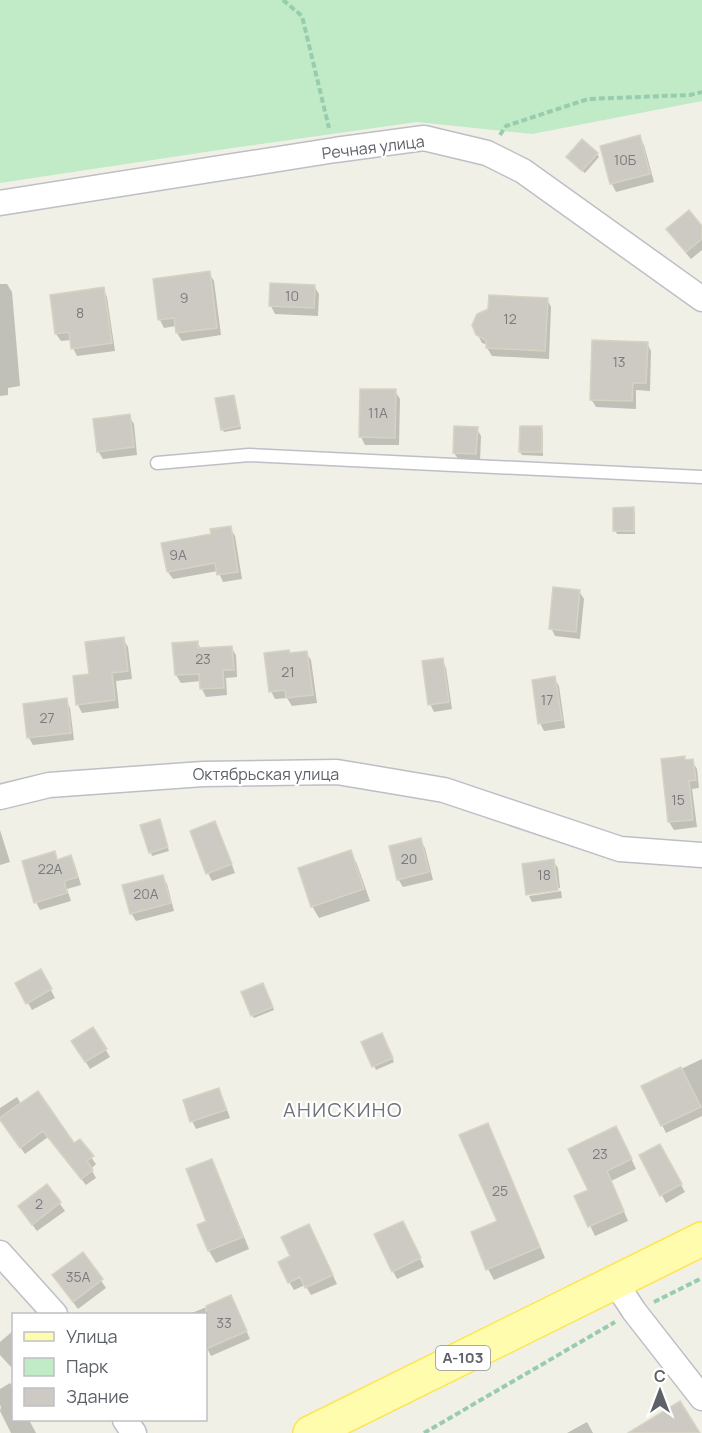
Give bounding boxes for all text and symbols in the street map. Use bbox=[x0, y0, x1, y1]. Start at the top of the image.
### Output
street label: Речная улица bbox=[320, 130, 426, 164]
house number: 10Б bbox=[614, 150, 637, 169]
house number: 10 bbox=[285, 286, 299, 305]
house number: 9 bbox=[180, 288, 188, 307]
house number: 8 bbox=[76, 303, 84, 322]
house number: 12 bbox=[503, 309, 517, 328]
house number: 13 bbox=[612, 352, 626, 371]
house number: 11А bbox=[368, 403, 388, 422]
house number: 9А bbox=[169, 545, 187, 564]
house number: 23 bbox=[195, 649, 211, 668]
house number: 21 bbox=[281, 662, 295, 681]
house number: 17 bbox=[541, 690, 553, 709]
house number: 27 bbox=[39, 708, 55, 727]
street label: Октябрьская улица bbox=[193, 763, 339, 785]
house number: 15 bbox=[671, 790, 685, 809]
house number: 20 bbox=[401, 849, 417, 868]
house number: 22А bbox=[38, 859, 62, 878]
house number: 18 bbox=[537, 865, 551, 884]
house number: 20А bbox=[133, 884, 159, 903]
district label: АНИСКИНО bbox=[283, 1096, 403, 1123]
house number: 23 bbox=[592, 1144, 608, 1163]
house number: 25 bbox=[492, 1181, 508, 1200]
house number: 2 bbox=[35, 1194, 43, 1213]
house number: 35А bbox=[66, 1267, 90, 1286]
legend bbox=[12, 1313, 207, 1421]
house number: 33 bbox=[216, 1313, 232, 1332]
text: Улица bbox=[66, 1324, 118, 1348]
road number: А-103 bbox=[436, 1346, 490, 1370]
text: Парк bbox=[66, 1354, 109, 1378]
north arrow bbox=[630, 1361, 690, 1421]
text: С bbox=[654, 1365, 666, 1387]
text: Здание bbox=[66, 1384, 129, 1408]

